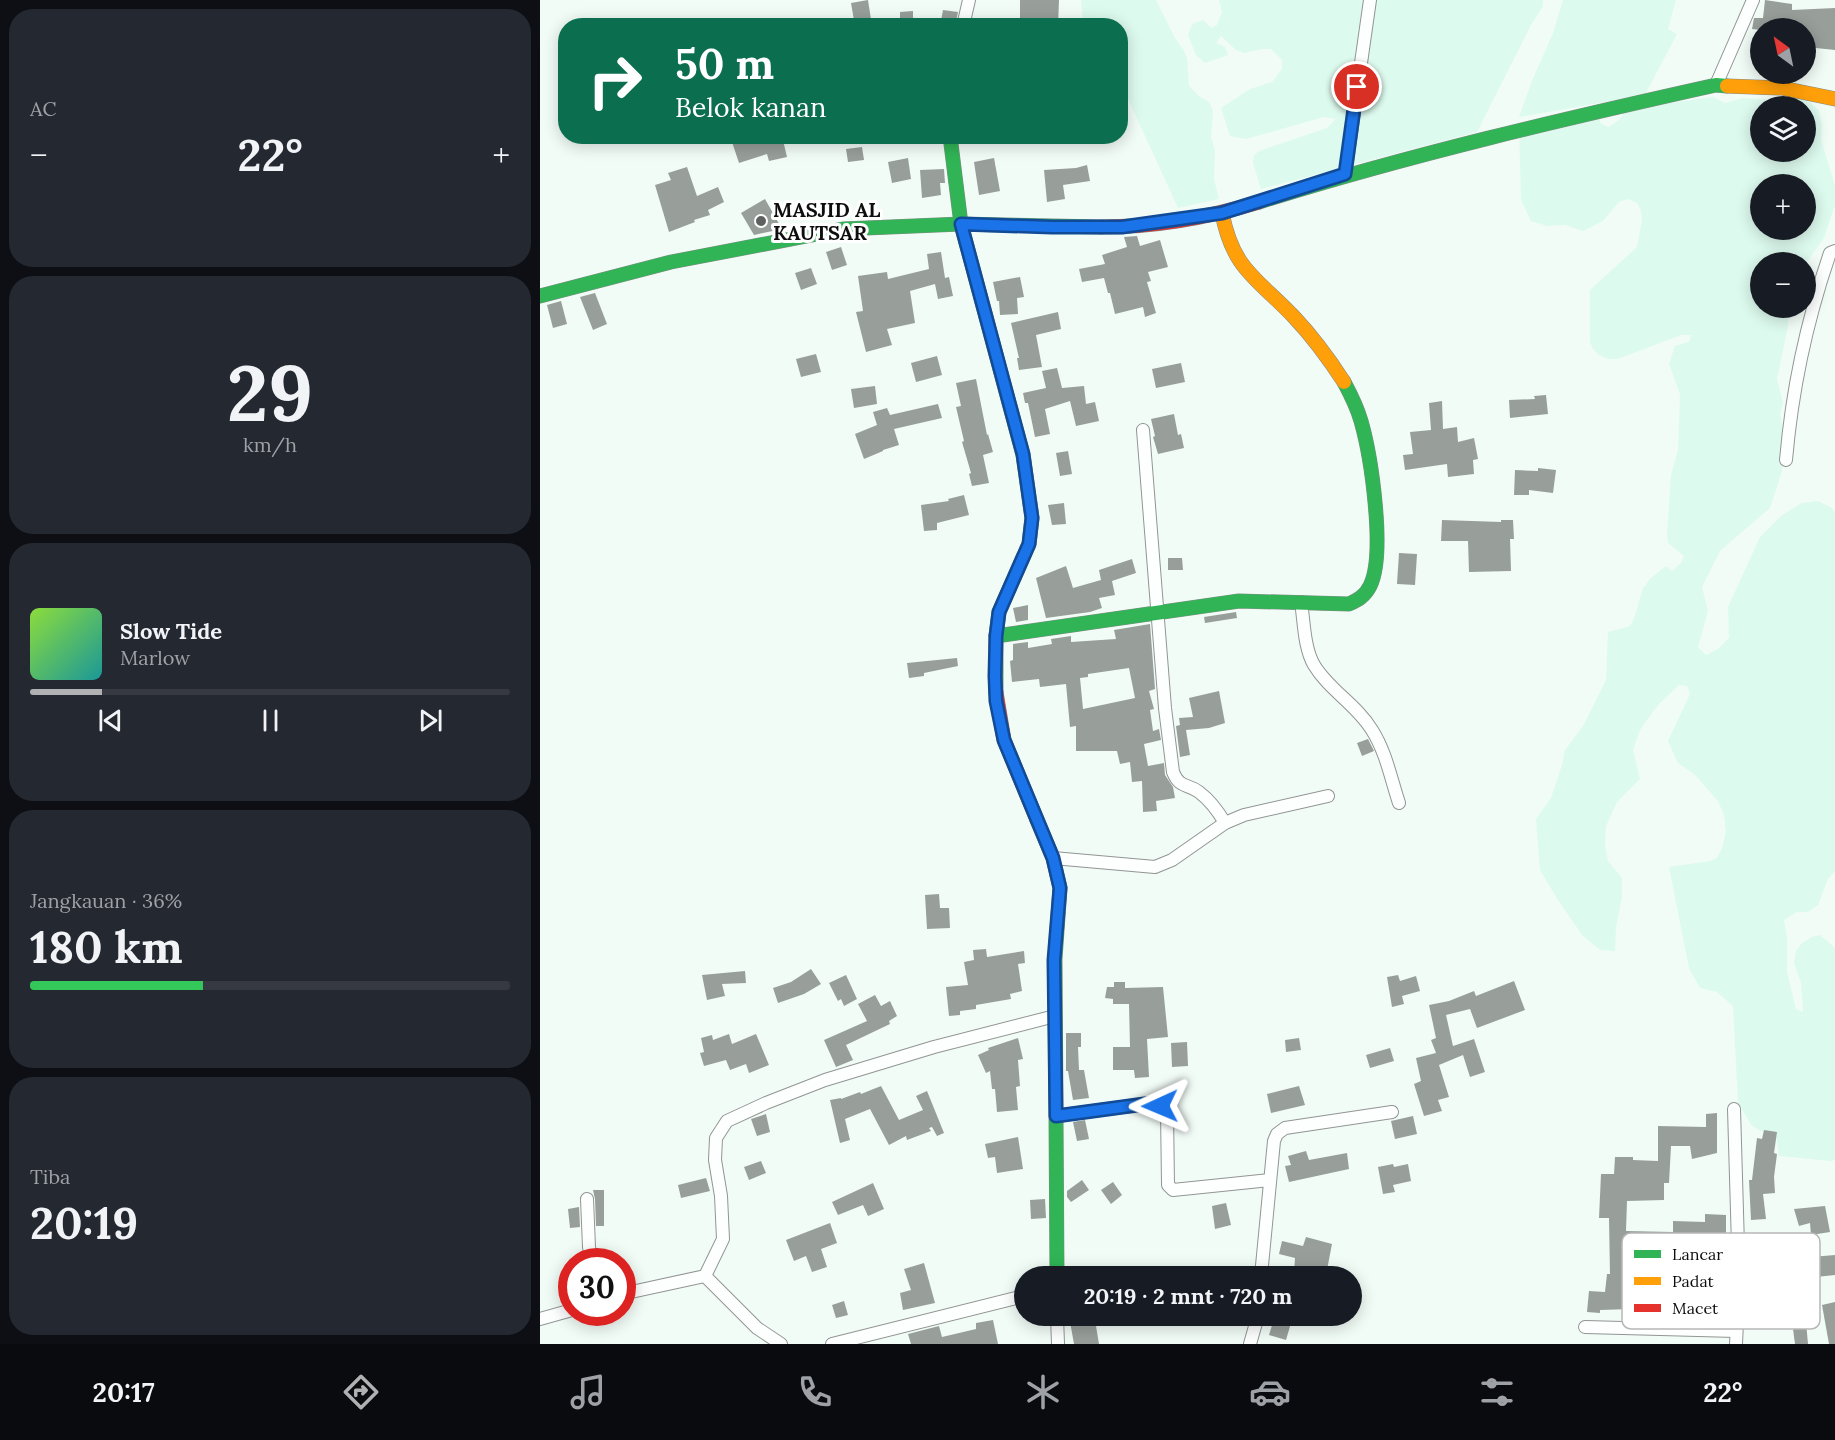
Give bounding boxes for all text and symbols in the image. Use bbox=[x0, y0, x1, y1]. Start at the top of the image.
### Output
north arrow bbox=[1750, 18, 1816, 84]
map controls bbox=[1750, 18, 1816, 318]
text: 50 m bbox=[675, 37, 774, 91]
icon: right bbox=[576, 42, 654, 120]
pin bbox=[1331, 61, 1382, 112]
icon: arrive bbox=[1340, 70, 1373, 103]
text: Belok kanan bbox=[675, 90, 826, 124]
text: AC bbox=[30, 96, 56, 121]
button: layers bbox=[1750, 96, 1816, 162]
text: 22° bbox=[237, 126, 303, 183]
text: − bbox=[30, 134, 48, 176]
text: + bbox=[492, 134, 510, 176]
button: + bbox=[1750, 174, 1816, 240]
place label: MASJID AL KAUTSAR bbox=[773, 197, 880, 245]
marker: MASJID AL KAUTSAR bbox=[754, 214, 768, 228]
button: − bbox=[1750, 252, 1816, 318]
text: 29 bbox=[227, 343, 313, 442]
text: km/h bbox=[243, 432, 297, 457]
text: Slow Tide bbox=[120, 617, 222, 645]
text: Marlow bbox=[120, 645, 190, 670]
icon: previous bbox=[94, 704, 127, 737]
icon: pause bbox=[254, 704, 287, 737]
icon: next bbox=[414, 704, 447, 737]
text: Jangkauan · 36% bbox=[30, 888, 182, 913]
text: 180 km bbox=[30, 918, 183, 975]
position arrow bbox=[1128, 1074, 1192, 1138]
text: Tiba bbox=[30, 1164, 70, 1189]
text: 20:19 bbox=[30, 1194, 138, 1251]
legend bbox=[1622, 1233, 1820, 1329]
text: Lancar bbox=[1672, 1244, 1723, 1264]
speed limit sign: 30 bbox=[558, 1248, 636, 1326]
text: Padat bbox=[1672, 1271, 1715, 1291]
text: 20:19 · 2 mnt · 720 m bbox=[1084, 1282, 1292, 1310]
text: Macet bbox=[1672, 1298, 1719, 1318]
icon: directions bbox=[340, 1371, 382, 1413]
icon: music bbox=[567, 1371, 609, 1413]
icon: phone bbox=[794, 1371, 836, 1413]
icon: climate bbox=[1022, 1371, 1064, 1413]
icon: car bbox=[1249, 1371, 1291, 1413]
icon: filters bbox=[1476, 1371, 1518, 1413]
text: 20:17 bbox=[93, 1375, 155, 1409]
text: 22° bbox=[1703, 1375, 1742, 1409]

